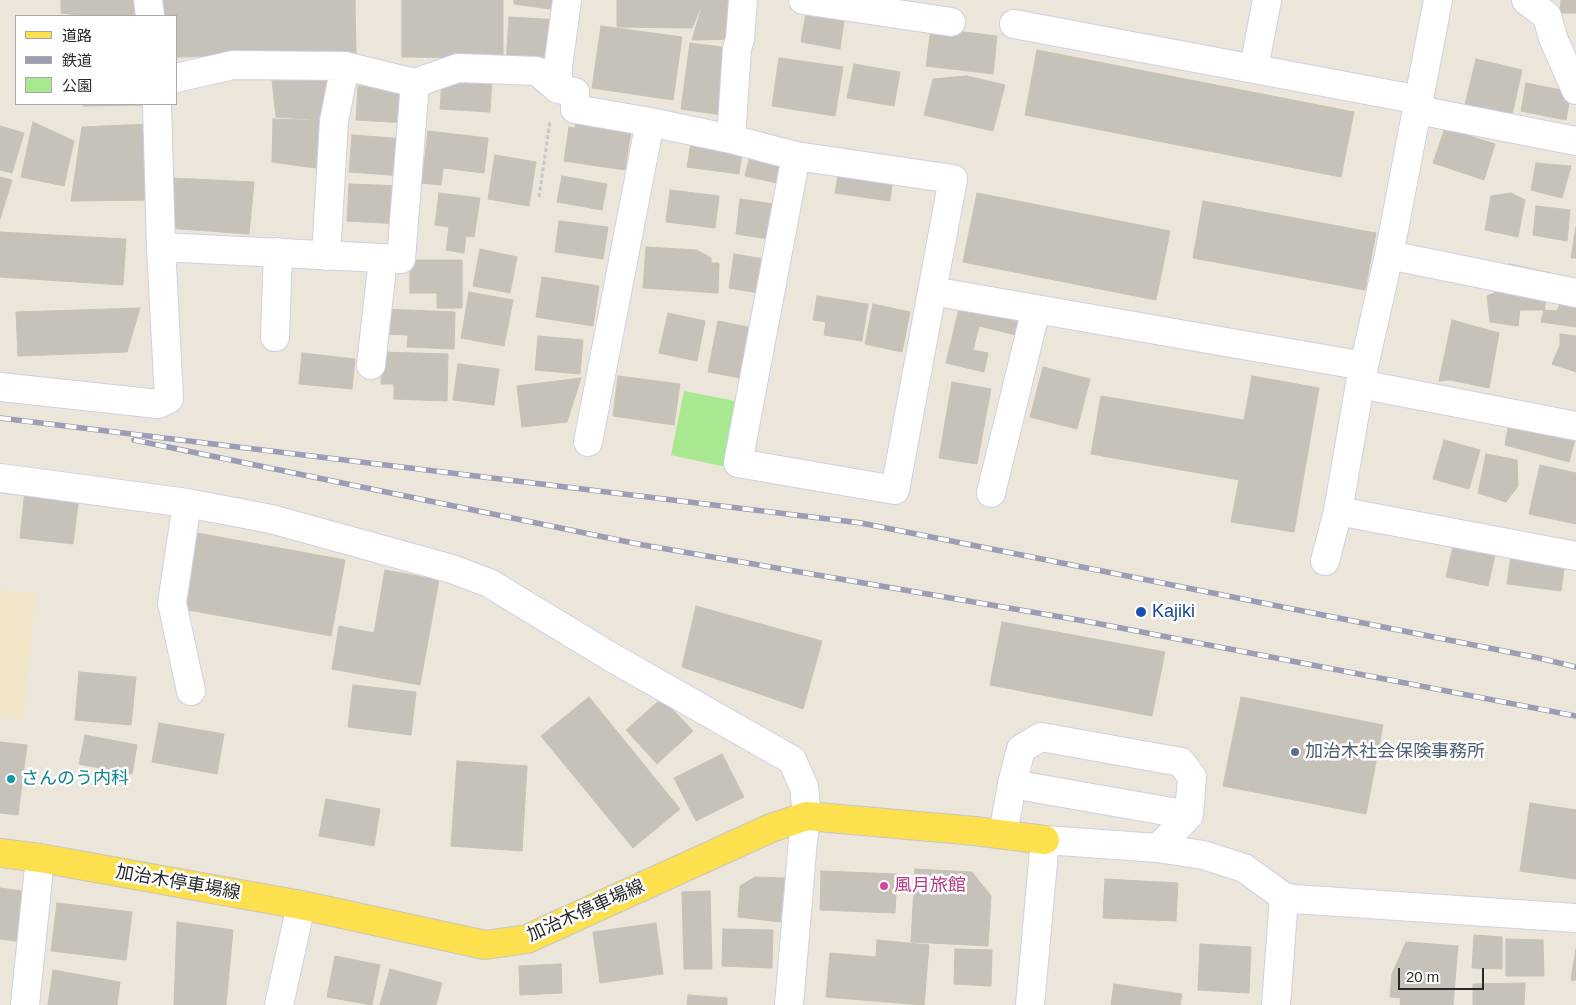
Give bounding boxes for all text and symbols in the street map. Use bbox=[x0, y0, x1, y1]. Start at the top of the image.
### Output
legend bbox=[15, 15, 178, 105]
text: 道路 bbox=[62, 27, 92, 44]
text: 鉄道 bbox=[62, 52, 92, 69]
text: 公園 bbox=[62, 77, 92, 94]
place label: Kajiki bbox=[1152, 601, 1195, 623]
marker: Kajiki bbox=[1134, 605, 1148, 619]
place label: 加治木社会保険事務所 bbox=[1305, 741, 1485, 763]
marker: 加治木社会保険事務所 bbox=[1289, 746, 1301, 758]
place label: さんのう内科 bbox=[21, 768, 129, 790]
marker: さんのう内科 bbox=[5, 773, 17, 785]
street label: 加治木停車場線 bbox=[114, 861, 242, 905]
place label: 風月旅館 bbox=[894, 875, 966, 897]
street label: 加治木停車場線 bbox=[524, 876, 648, 946]
marker: 風月旅館 bbox=[878, 880, 890, 892]
scale bar bbox=[1401, 958, 1487, 990]
text: 20 m bbox=[1406, 968, 1439, 985]

